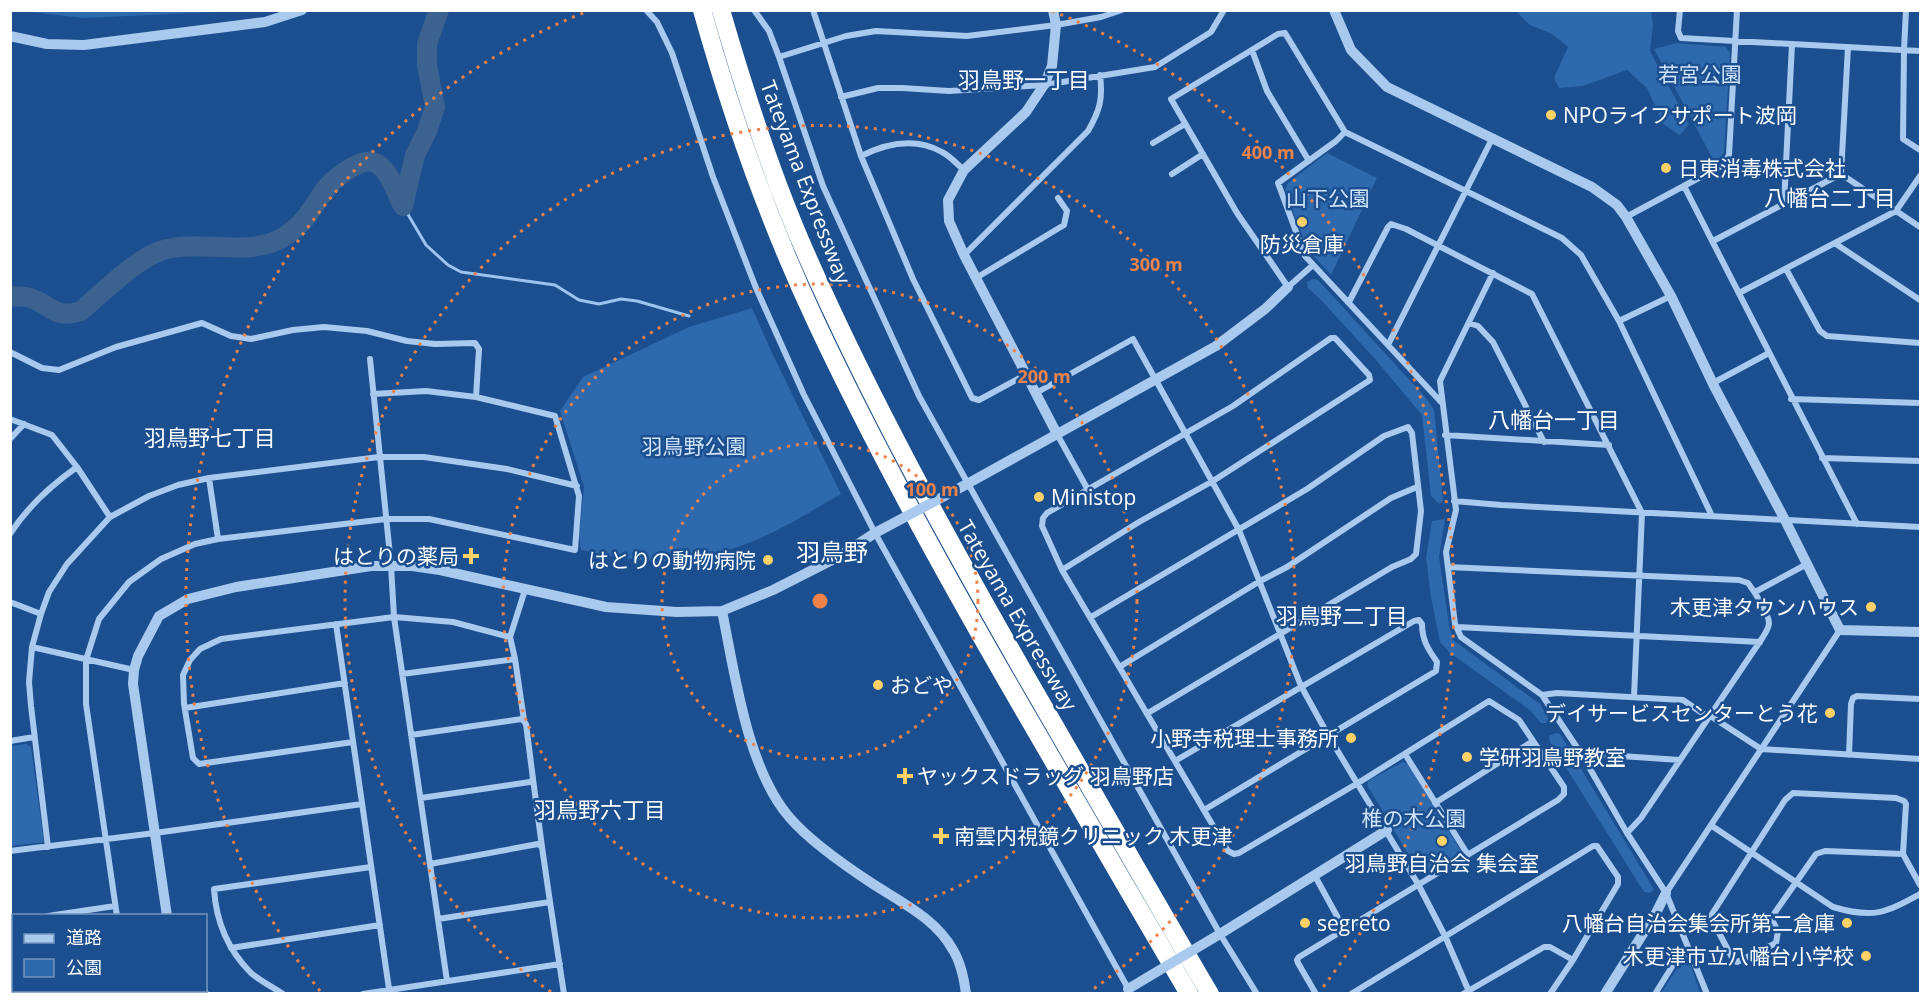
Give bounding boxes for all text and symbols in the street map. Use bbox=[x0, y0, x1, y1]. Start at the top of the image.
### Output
park label: 若宮公園 bbox=[1658, 60, 1742, 88]
district label: 羽鳥野一丁目 bbox=[958, 64, 1090, 94]
street label: Tateyama Expressway bbox=[754, 76, 858, 288]
place label: NPOライフサポート波岡 bbox=[1563, 101, 1797, 129]
marker: NPOライフサポート波岡 bbox=[1544, 108, 1558, 122]
text: 400 m bbox=[1241, 140, 1295, 164]
place label: 日東消毒株式会社 bbox=[1678, 154, 1846, 182]
marker: 日東消毒株式会社 bbox=[1659, 161, 1673, 175]
district label: 八幡台二丁目 bbox=[1764, 182, 1896, 212]
park label: 山下公園 bbox=[1286, 184, 1370, 212]
marker: 防災倉庫 bbox=[1295, 215, 1309, 229]
place label: 防災倉庫 bbox=[1260, 230, 1344, 258]
text: 300 m bbox=[1129, 252, 1183, 276]
text: 200 m bbox=[1017, 364, 1071, 388]
district label: 八幡台一丁目 bbox=[1488, 404, 1620, 434]
district label: 羽鳥野七丁目 bbox=[144, 422, 276, 452]
park label: 羽鳥野公園 bbox=[642, 432, 747, 460]
text: 100 m bbox=[905, 477, 959, 501]
place label: Ministop bbox=[1051, 483, 1136, 511]
marker: Ministop bbox=[1032, 490, 1046, 504]
street label: Tateyama Expressway bbox=[952, 515, 1084, 716]
district label: 羽鳥野 bbox=[796, 535, 868, 568]
place label: はとりの薬局 bbox=[333, 542, 459, 570]
place label: はとりの動物病院 bbox=[588, 546, 756, 574]
marker: はとりの薬局 bbox=[464, 549, 478, 563]
marker: はとりの動物病院 bbox=[761, 553, 775, 567]
centre of rings bbox=[810, 591, 830, 611]
place label: 木更津タウンハウス bbox=[1670, 593, 1859, 621]
district label: 羽鳥野二丁目 bbox=[1276, 600, 1408, 630]
marker: 木更津タウンハウス bbox=[1864, 600, 1878, 614]
place label: おどや bbox=[890, 671, 953, 699]
marker: おどや bbox=[871, 678, 885, 692]
place label: デイサービスセンターとう花 bbox=[1545, 699, 1818, 727]
marker: デイサービスセンターとう花 bbox=[1823, 706, 1837, 720]
place label: 小野寺税理士事務所 bbox=[1150, 724, 1339, 752]
marker: 小野寺税理士事務所 bbox=[1344, 731, 1358, 745]
place label: 学研羽鳥野教室 bbox=[1479, 743, 1626, 771]
marker: 学研羽鳥野教室 bbox=[1460, 750, 1474, 764]
place label: ヤックスドラッグ 羽鳥野店 bbox=[917, 762, 1174, 790]
marker: ヤックスドラッグ 羽鳥野店 bbox=[898, 769, 912, 783]
district label: 羽鳥野六丁目 bbox=[534, 794, 666, 824]
park label: 椎の木公園 bbox=[1362, 804, 1467, 832]
place label: 南雲内視鏡クリニック 木更津 bbox=[954, 822, 1232, 850]
marker: 南雲内視鏡クリニック 木更津 bbox=[932, 827, 950, 845]
marker: 羽鳥野自治会 集会室 bbox=[1435, 834, 1449, 848]
place label: 羽鳥野自治会 集会室 bbox=[1345, 849, 1539, 877]
place label: segreto bbox=[1317, 909, 1391, 937]
place label: 八幡台自治会集会所第二倉庫 bbox=[1562, 909, 1835, 937]
legend bbox=[12, 914, 207, 992]
marker: segreto bbox=[1298, 916, 1312, 930]
marker: 八幡台自治会集会所第二倉庫 bbox=[1840, 916, 1854, 930]
text: 道路 bbox=[66, 925, 102, 949]
place label: 木更津市立八幡台小学校 bbox=[1623, 942, 1854, 970]
marker: 木更津市立八幡台小学校 bbox=[1859, 949, 1873, 963]
text: 公園 bbox=[66, 955, 102, 979]

